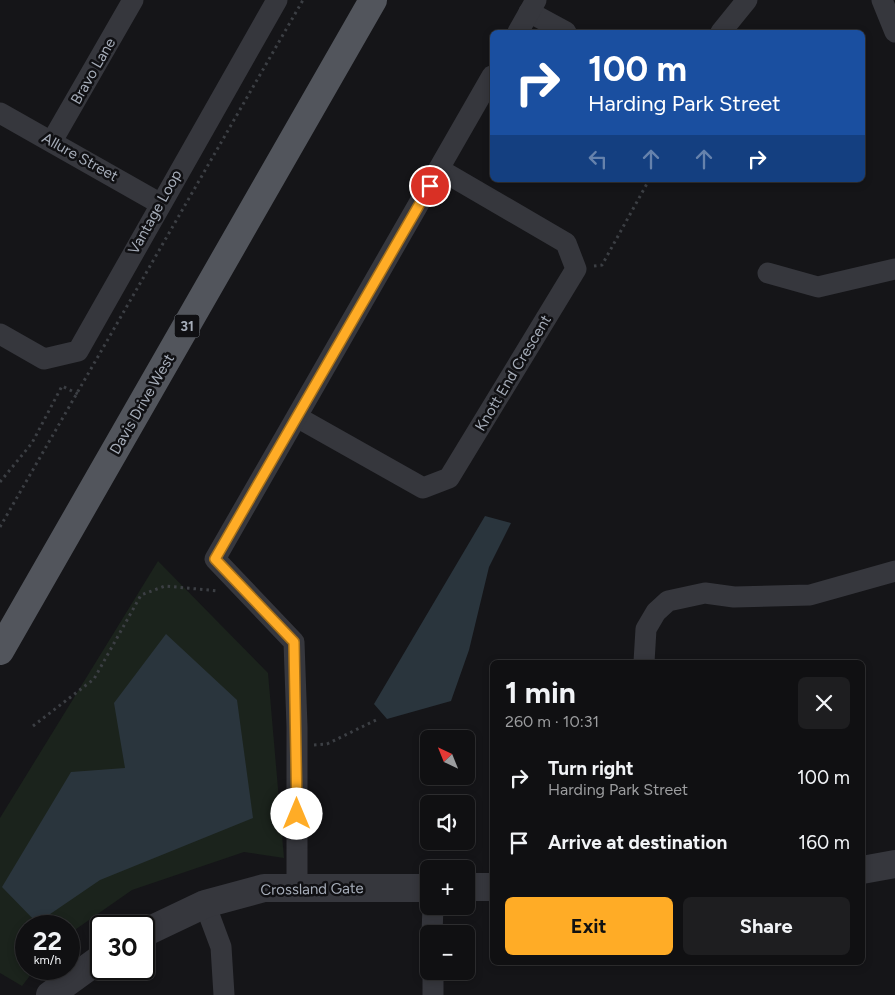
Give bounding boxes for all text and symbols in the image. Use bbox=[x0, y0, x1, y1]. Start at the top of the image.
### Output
street label: Bravo Lane bbox=[67, 35, 119, 107]
text: 100 m bbox=[588, 48, 687, 90]
icon: right bbox=[505, 50, 570, 115]
text: Harding Park Street bbox=[588, 90, 781, 117]
street label: Allure Street bbox=[39, 129, 121, 185]
icon: left bbox=[584, 145, 612, 173]
icon: ahead bbox=[637, 145, 665, 173]
icon: ahead bbox=[690, 145, 718, 173]
icon: right bbox=[743, 145, 771, 173]
pin bbox=[409, 165, 451, 207]
street label: Vantage Loop bbox=[124, 166, 186, 257]
icon: arrive bbox=[416, 172, 444, 200]
street label: Knott End Crescent bbox=[471, 311, 555, 434]
road number: 31 bbox=[174, 314, 200, 338]
street label: Davis Drive West bbox=[106, 350, 178, 457]
text: 1 min bbox=[505, 674, 576, 711]
button: close bbox=[798, 677, 850, 729]
text: 260 m · 10:31 bbox=[505, 712, 599, 731]
north arrow bbox=[420, 730, 475, 785]
map controls bbox=[420, 730, 475, 980]
text: Turn right bbox=[548, 757, 634, 780]
icon: right bbox=[505, 764, 533, 792]
text: 100 m bbox=[797, 766, 850, 789]
text: Harding Park Street bbox=[548, 780, 688, 799]
position arrow bbox=[270, 787, 322, 839]
button: sound bbox=[420, 795, 475, 850]
icon: arrive bbox=[505, 829, 533, 857]
text: Arrive at destination bbox=[548, 831, 727, 854]
text: 160 m bbox=[798, 831, 850, 854]
button: + bbox=[420, 860, 475, 915]
street label: Crossland Gate bbox=[260, 879, 364, 899]
button: Exit bbox=[505, 897, 673, 955]
button: Share bbox=[683, 897, 850, 955]
speed limit sign: 30 bbox=[90, 915, 155, 980]
button: − bbox=[420, 925, 475, 980]
text: 22 bbox=[33, 926, 62, 956]
text: km/h bbox=[34, 953, 61, 967]

